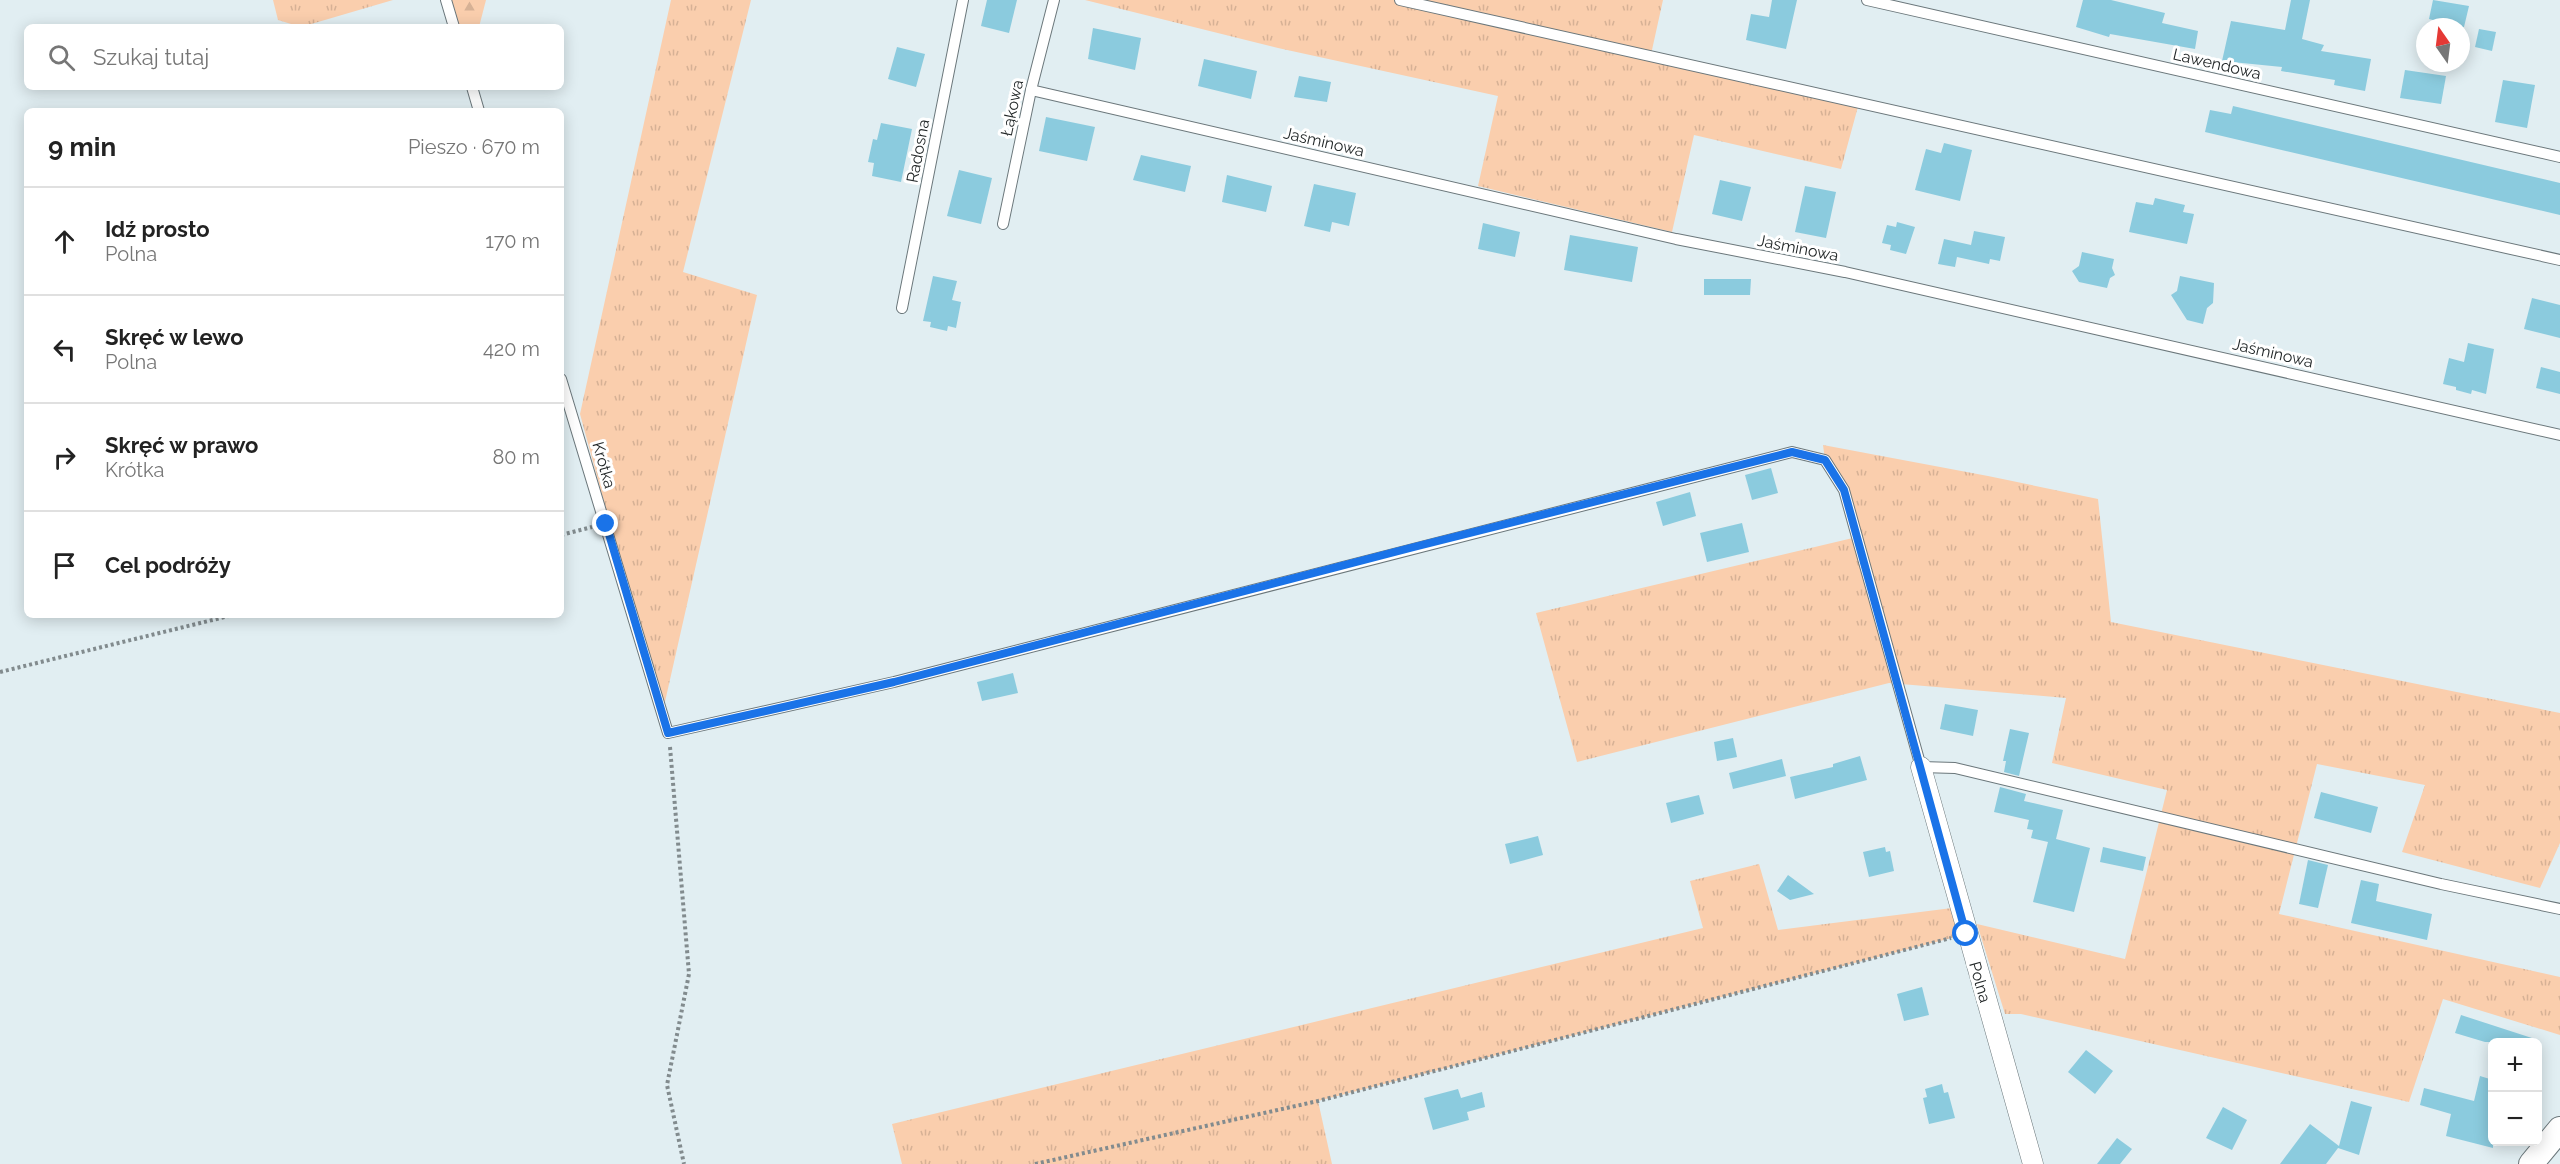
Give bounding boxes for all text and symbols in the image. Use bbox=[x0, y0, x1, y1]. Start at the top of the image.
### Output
north arrow bbox=[2416, 18, 2470, 72]
search box bbox=[24, 24, 564, 90]
icon: search bbox=[45, 41, 78, 74]
text: Szukaj tutaj bbox=[93, 44, 209, 70]
street label: Lawendowa bbox=[2171, 45, 2263, 83]
street label: Łąkowa bbox=[997, 78, 1027, 138]
street label: Radosna bbox=[903, 118, 933, 184]
street label: Jaśminowa bbox=[1282, 123, 1366, 161]
text: 9 min bbox=[48, 132, 116, 162]
text: Pieszo · 670 m bbox=[408, 135, 540, 159]
text: Idź prosto bbox=[105, 216, 210, 242]
icon: ahead bbox=[48, 225, 81, 258]
text: 170 m bbox=[485, 229, 540, 253]
street label: Jaśminowa bbox=[1756, 231, 1840, 265]
text: Polna bbox=[105, 242, 157, 266]
text: Skręć w lewo bbox=[105, 324, 244, 350]
icon: left bbox=[48, 333, 81, 366]
street label: Jaśminowa bbox=[2231, 334, 2315, 372]
text: 420 m bbox=[483, 337, 540, 361]
text: Polna bbox=[105, 350, 157, 374]
text: Skręć w prawo bbox=[105, 432, 258, 458]
street label: Krótka bbox=[588, 440, 620, 490]
icon: right bbox=[48, 441, 81, 474]
text: 80 m bbox=[492, 445, 540, 469]
text: Krótka bbox=[105, 458, 164, 482]
route end bbox=[592, 510, 618, 536]
icon: arrive bbox=[48, 549, 81, 582]
text: Cel podróży bbox=[105, 552, 231, 578]
route start bbox=[1952, 920, 1978, 946]
street label: Polna bbox=[1965, 959, 1995, 1005]
map controls bbox=[2488, 1038, 2542, 1146]
button: + bbox=[2488, 1038, 2542, 1092]
button: − bbox=[2488, 1092, 2542, 1146]

